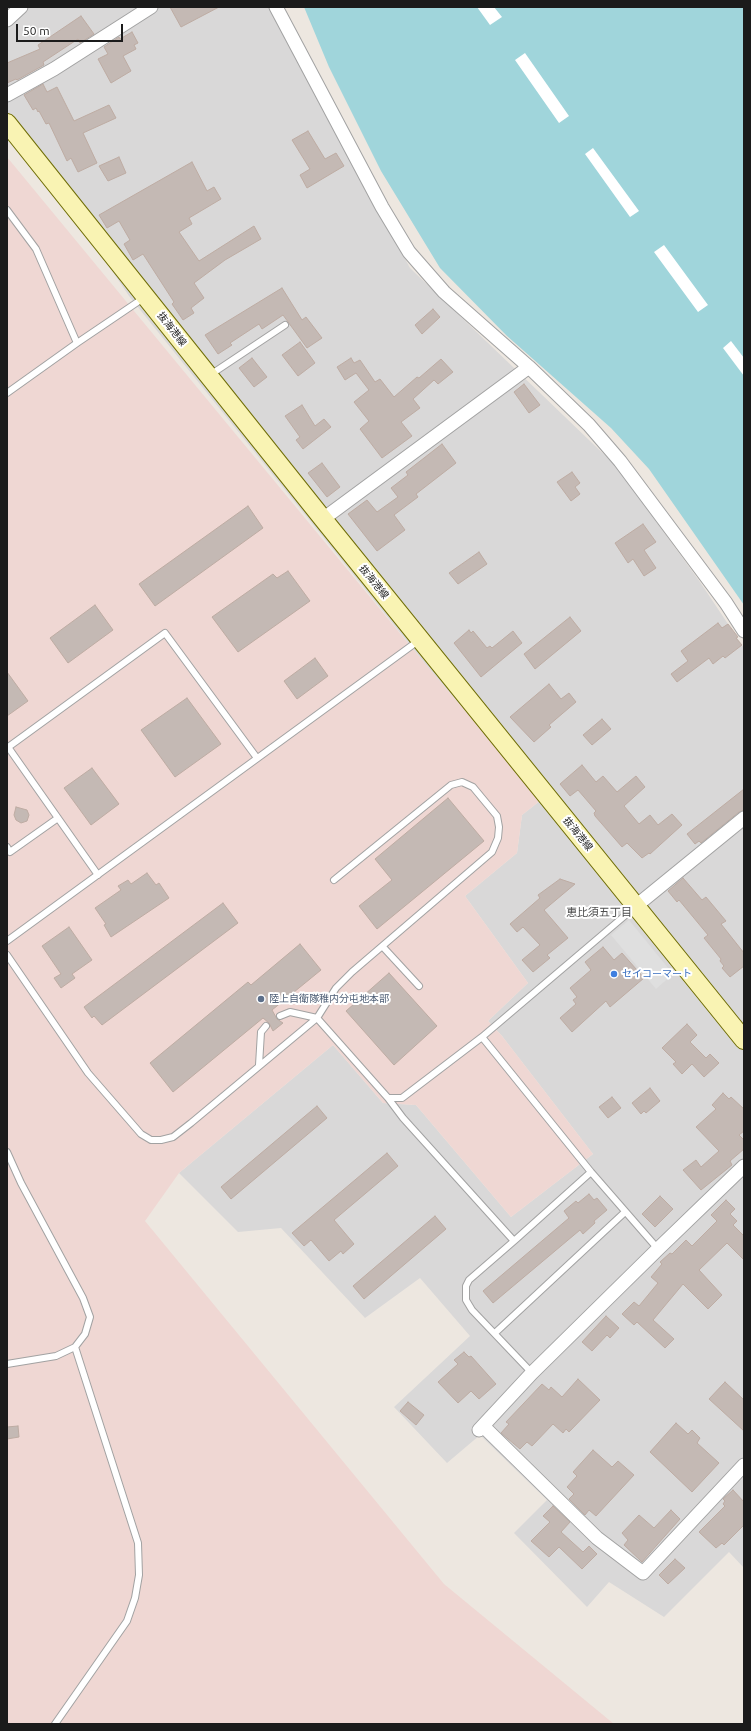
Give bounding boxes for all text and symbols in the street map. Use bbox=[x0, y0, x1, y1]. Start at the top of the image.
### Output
scale bar bbox=[18, 16, 125, 42]
text: 50 m bbox=[23, 24, 50, 37]
street label: 抜海港線 bbox=[155, 310, 189, 348]
street label: 抜海港線 bbox=[357, 563, 391, 601]
street label: 抜海港線 bbox=[561, 815, 595, 853]
district label: 恵比須五丁目 bbox=[566, 905, 632, 919]
place label: セイコーマート bbox=[622, 968, 692, 980]
marker: セイコーマート bbox=[609, 969, 619, 979]
place label: 陸上自衛隊稚内分屯地本部 bbox=[269, 993, 389, 1005]
marker: 陸上自衛隊稚内分屯地本部 bbox=[256, 994, 266, 1004]

